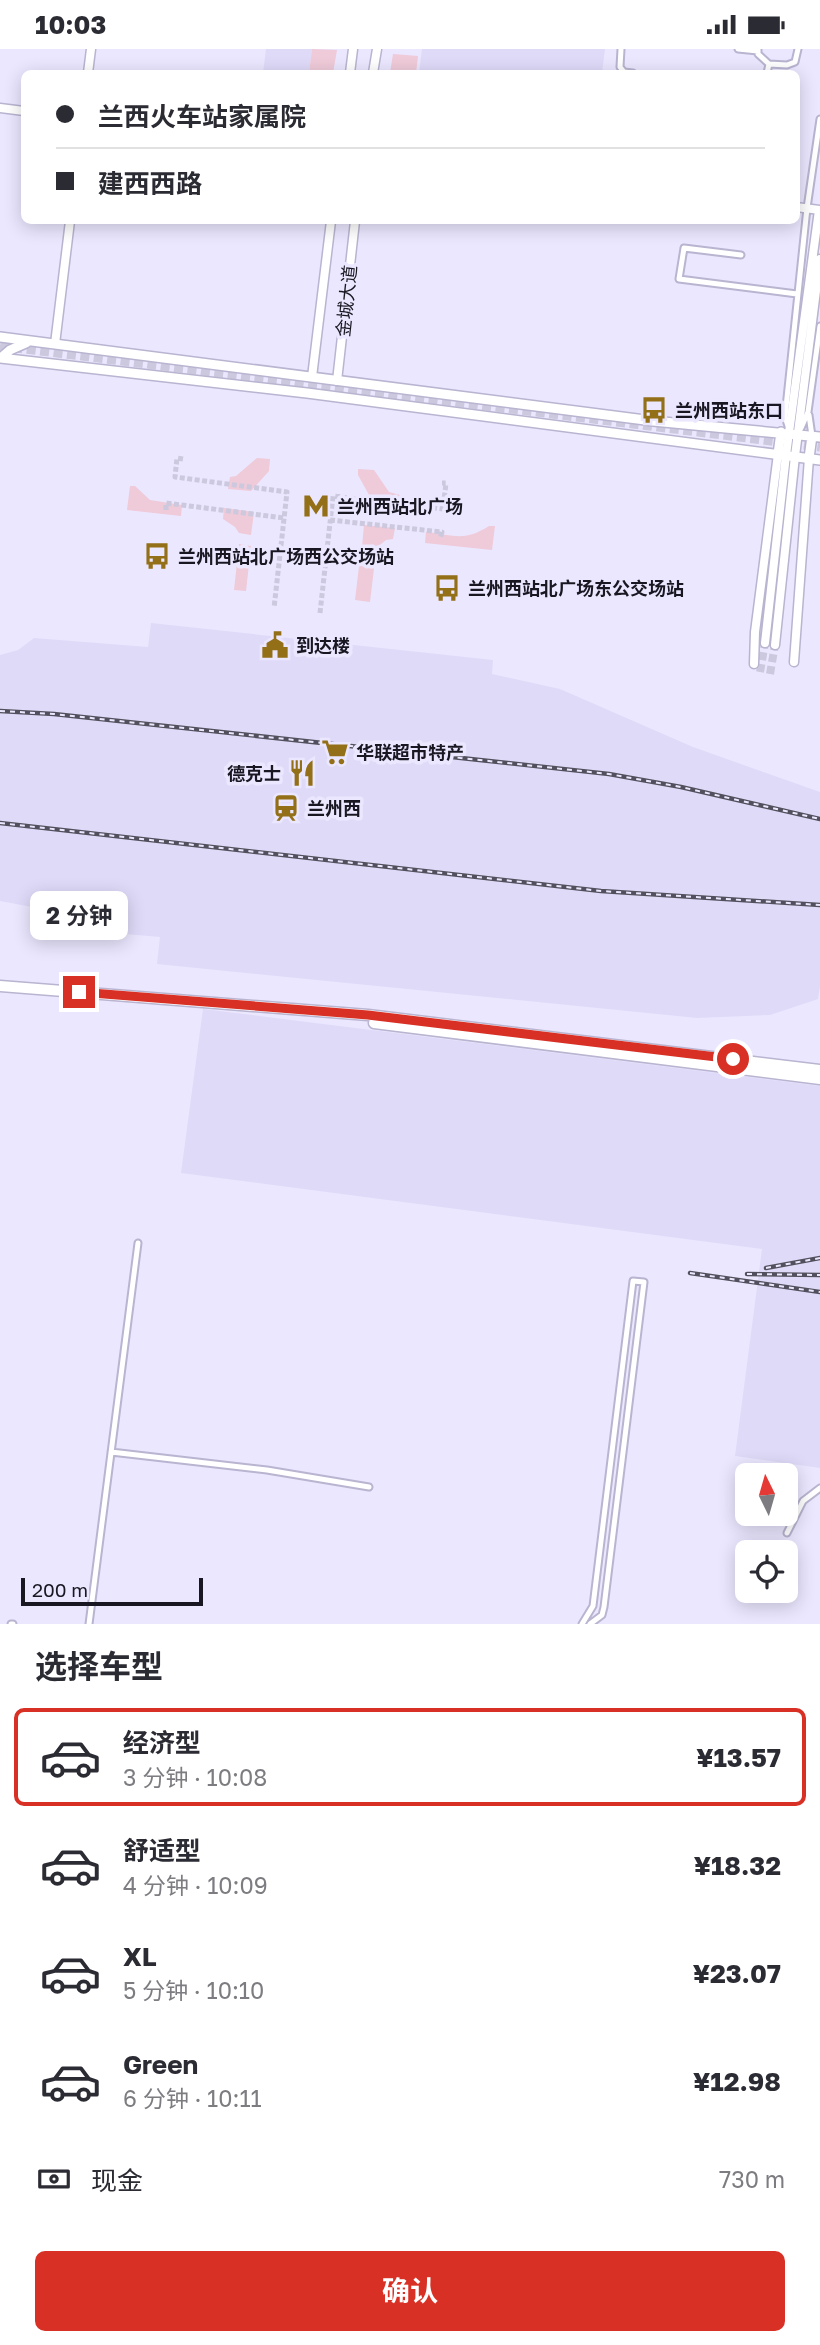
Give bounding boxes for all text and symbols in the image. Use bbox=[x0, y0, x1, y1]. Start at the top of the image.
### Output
text: 10:03 bbox=[35, 9, 106, 40]
text: 兰西火车站家属院 bbox=[98, 101, 306, 132]
text: 建西西路 bbox=[98, 168, 202, 199]
street label: 金城大道 bbox=[331, 264, 361, 338]
bus stop icon: 兰州西站东口 bbox=[639, 395, 669, 425]
place label: 兰州西站东口 bbox=[675, 399, 783, 421]
metro station icon: 兰州西站北广场 bbox=[301, 491, 331, 521]
place label: 兰州西站北广场 bbox=[337, 495, 463, 517]
bus stop icon: 兰州西站北广场西公交场站 bbox=[142, 541, 172, 571]
place label: 兰州西站北广场西公交场站 bbox=[178, 545, 394, 567]
bus stop icon: 兰州西站北广场东公交场站 bbox=[432, 573, 462, 603]
place label: 兰州西站北广场东公交场站 bbox=[468, 577, 684, 599]
public building icon: 到达楼 bbox=[260, 630, 290, 660]
place label: 到达楼 bbox=[296, 634, 350, 656]
supermarket icon: 华联超市特产 bbox=[320, 737, 350, 767]
place label: 华联超市特产 bbox=[356, 741, 464, 763]
restaurant icon: 德克士 bbox=[287, 758, 317, 788]
place label: 德克士 bbox=[227, 762, 281, 784]
station icon: 兰州西 bbox=[271, 793, 301, 823]
place label: 兰州西 bbox=[307, 797, 361, 819]
callout: 2 分钟 bbox=[30, 891, 128, 939]
text: 2 分钟 bbox=[46, 901, 112, 929]
route end bbox=[63, 976, 95, 1008]
route start bbox=[717, 1043, 749, 1075]
north arrow bbox=[735, 1463, 798, 1526]
map controls bbox=[735, 1463, 798, 1603]
button: locate bbox=[735, 1540, 798, 1603]
scale bar bbox=[21, 1575, 203, 1607]
text: 200 m bbox=[32, 1578, 88, 1601]
text: 选择车型 bbox=[35, 1647, 163, 1685]
icon: car bbox=[39, 1726, 102, 1789]
text: 经济型 bbox=[123, 1727, 201, 1758]
text: ¥13.57 bbox=[696, 1742, 781, 1773]
text: 3 分钟 · 10:08 bbox=[123, 1763, 267, 1791]
icon: car bbox=[39, 1834, 102, 1897]
text: 舒适型 bbox=[123, 1835, 201, 1866]
text: ¥18.32 bbox=[694, 1850, 781, 1881]
text: 4 分钟 · 10:09 bbox=[123, 1871, 268, 1899]
text: XL bbox=[123, 1941, 157, 1972]
icon: car bbox=[39, 1942, 102, 2005]
text: ¥23.07 bbox=[693, 1958, 781, 1989]
text: 5 分钟 · 10:10 bbox=[123, 1976, 264, 2004]
text: Green bbox=[123, 2049, 198, 2080]
icon: car bbox=[39, 2050, 102, 2113]
text: ¥12.98 bbox=[693, 2066, 781, 2097]
text: 6 分钟 · 10:11 bbox=[123, 2084, 262, 2112]
icon: cash bbox=[35, 2160, 73, 2198]
text: 现金 bbox=[91, 2165, 143, 2196]
text: 730 m bbox=[719, 2165, 785, 2193]
button: 确认 bbox=[35, 2251, 785, 2331]

